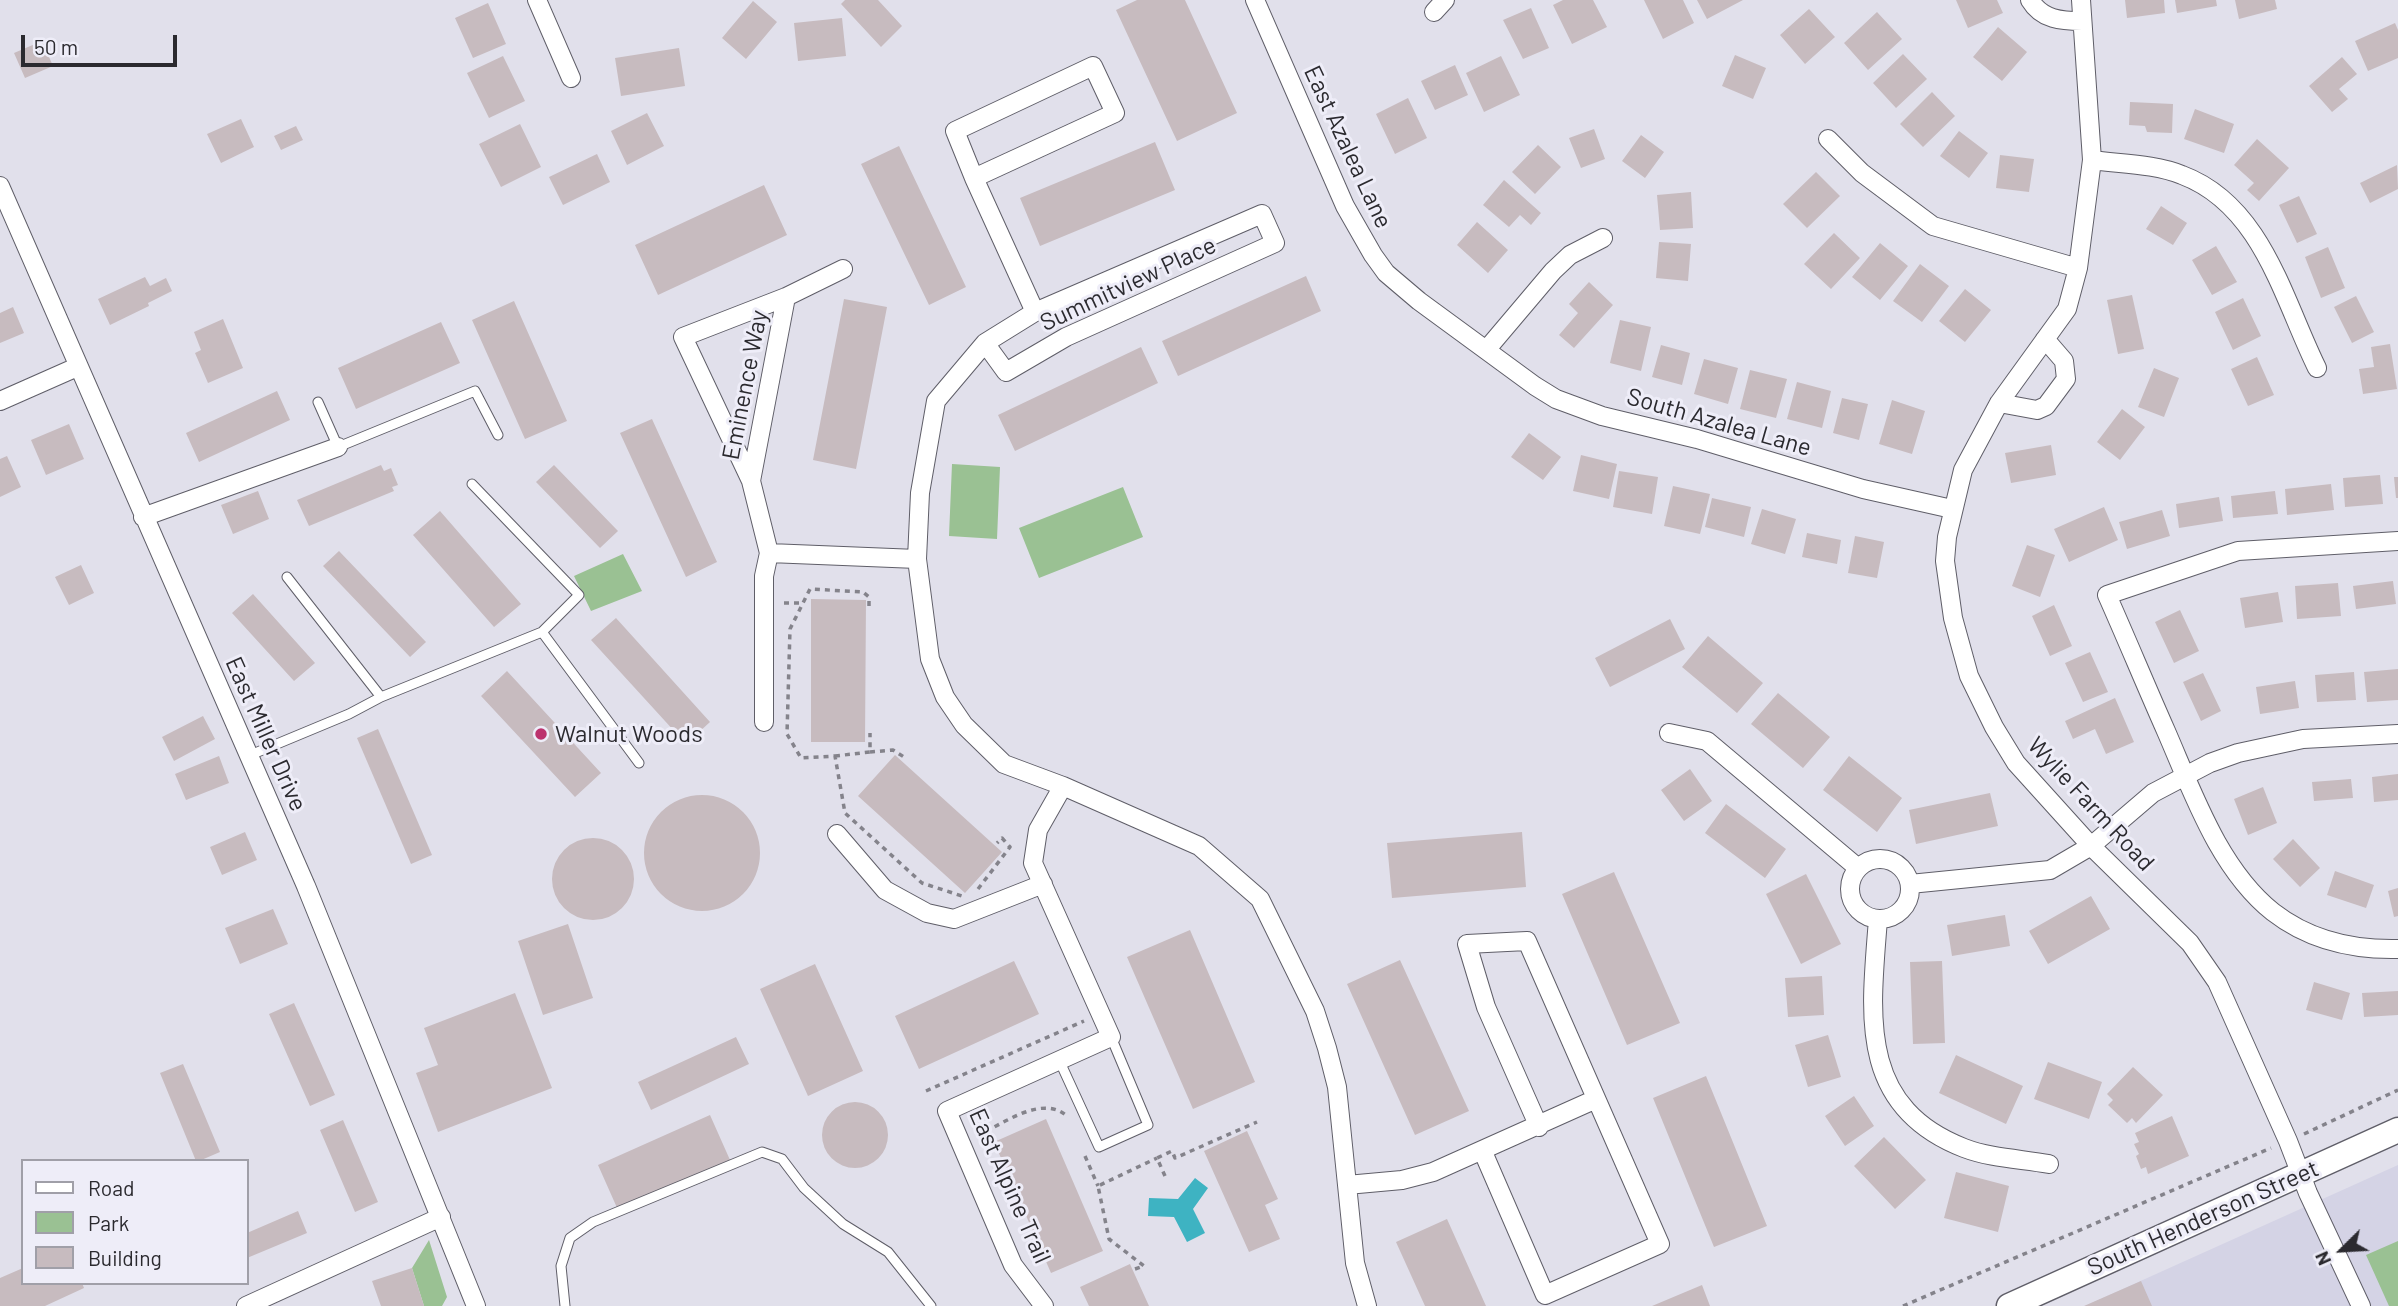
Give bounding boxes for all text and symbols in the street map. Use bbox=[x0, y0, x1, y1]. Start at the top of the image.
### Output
scale bar bbox=[24, 21, 180, 65]
text: 50 m bbox=[34, 34, 78, 59]
street label: East Azalea Lane bbox=[1298, 61, 1398, 233]
street label: Summitview Place bbox=[1035, 231, 1221, 337]
street label: Eminence Way bbox=[716, 308, 774, 462]
street label: South Azalea Lane bbox=[1623, 382, 1815, 462]
street label: East Miller Drive bbox=[219, 652, 313, 816]
place label: Walnut Woods bbox=[555, 720, 703, 748]
marker: Walnut Woods bbox=[533, 726, 549, 742]
street label: Wylie Farm Road bbox=[2022, 731, 2160, 877]
street label: East Alpine Trail bbox=[963, 1104, 1057, 1268]
street label: South Henderson Street bbox=[2083, 1154, 2323, 1282]
legend bbox=[21, 1159, 248, 1285]
text: Road bbox=[88, 1175, 134, 1200]
text: Park bbox=[88, 1210, 129, 1235]
north arrow bbox=[2307, 1215, 2377, 1285]
text: Building bbox=[88, 1245, 162, 1270]
text: N bbox=[2309, 1248, 2335, 1269]

